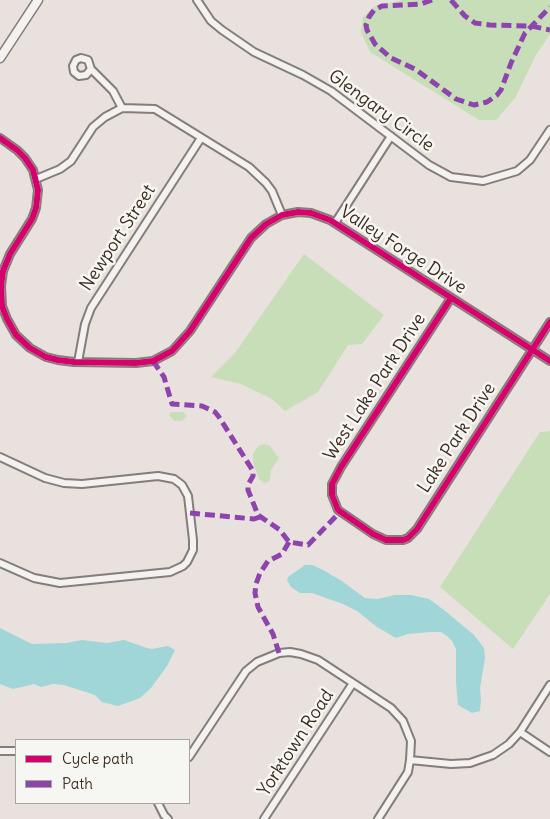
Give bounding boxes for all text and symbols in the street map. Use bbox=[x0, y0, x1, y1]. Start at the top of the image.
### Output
street label: Glengary Circle bbox=[324, 65, 438, 157]
street label: Newport Street bbox=[76, 181, 160, 295]
street label: Valley Forge Drive bbox=[336, 201, 470, 299]
street label: West Lake Park Drive bbox=[319, 309, 431, 465]
street label: Lake Park Drive bbox=[413, 379, 501, 497]
street label: Yorktown Road bbox=[254, 686, 338, 800]
legend bbox=[15, 739, 190, 804]
text: Cycle path bbox=[62, 749, 134, 768]
text: Path bbox=[62, 774, 93, 793]

